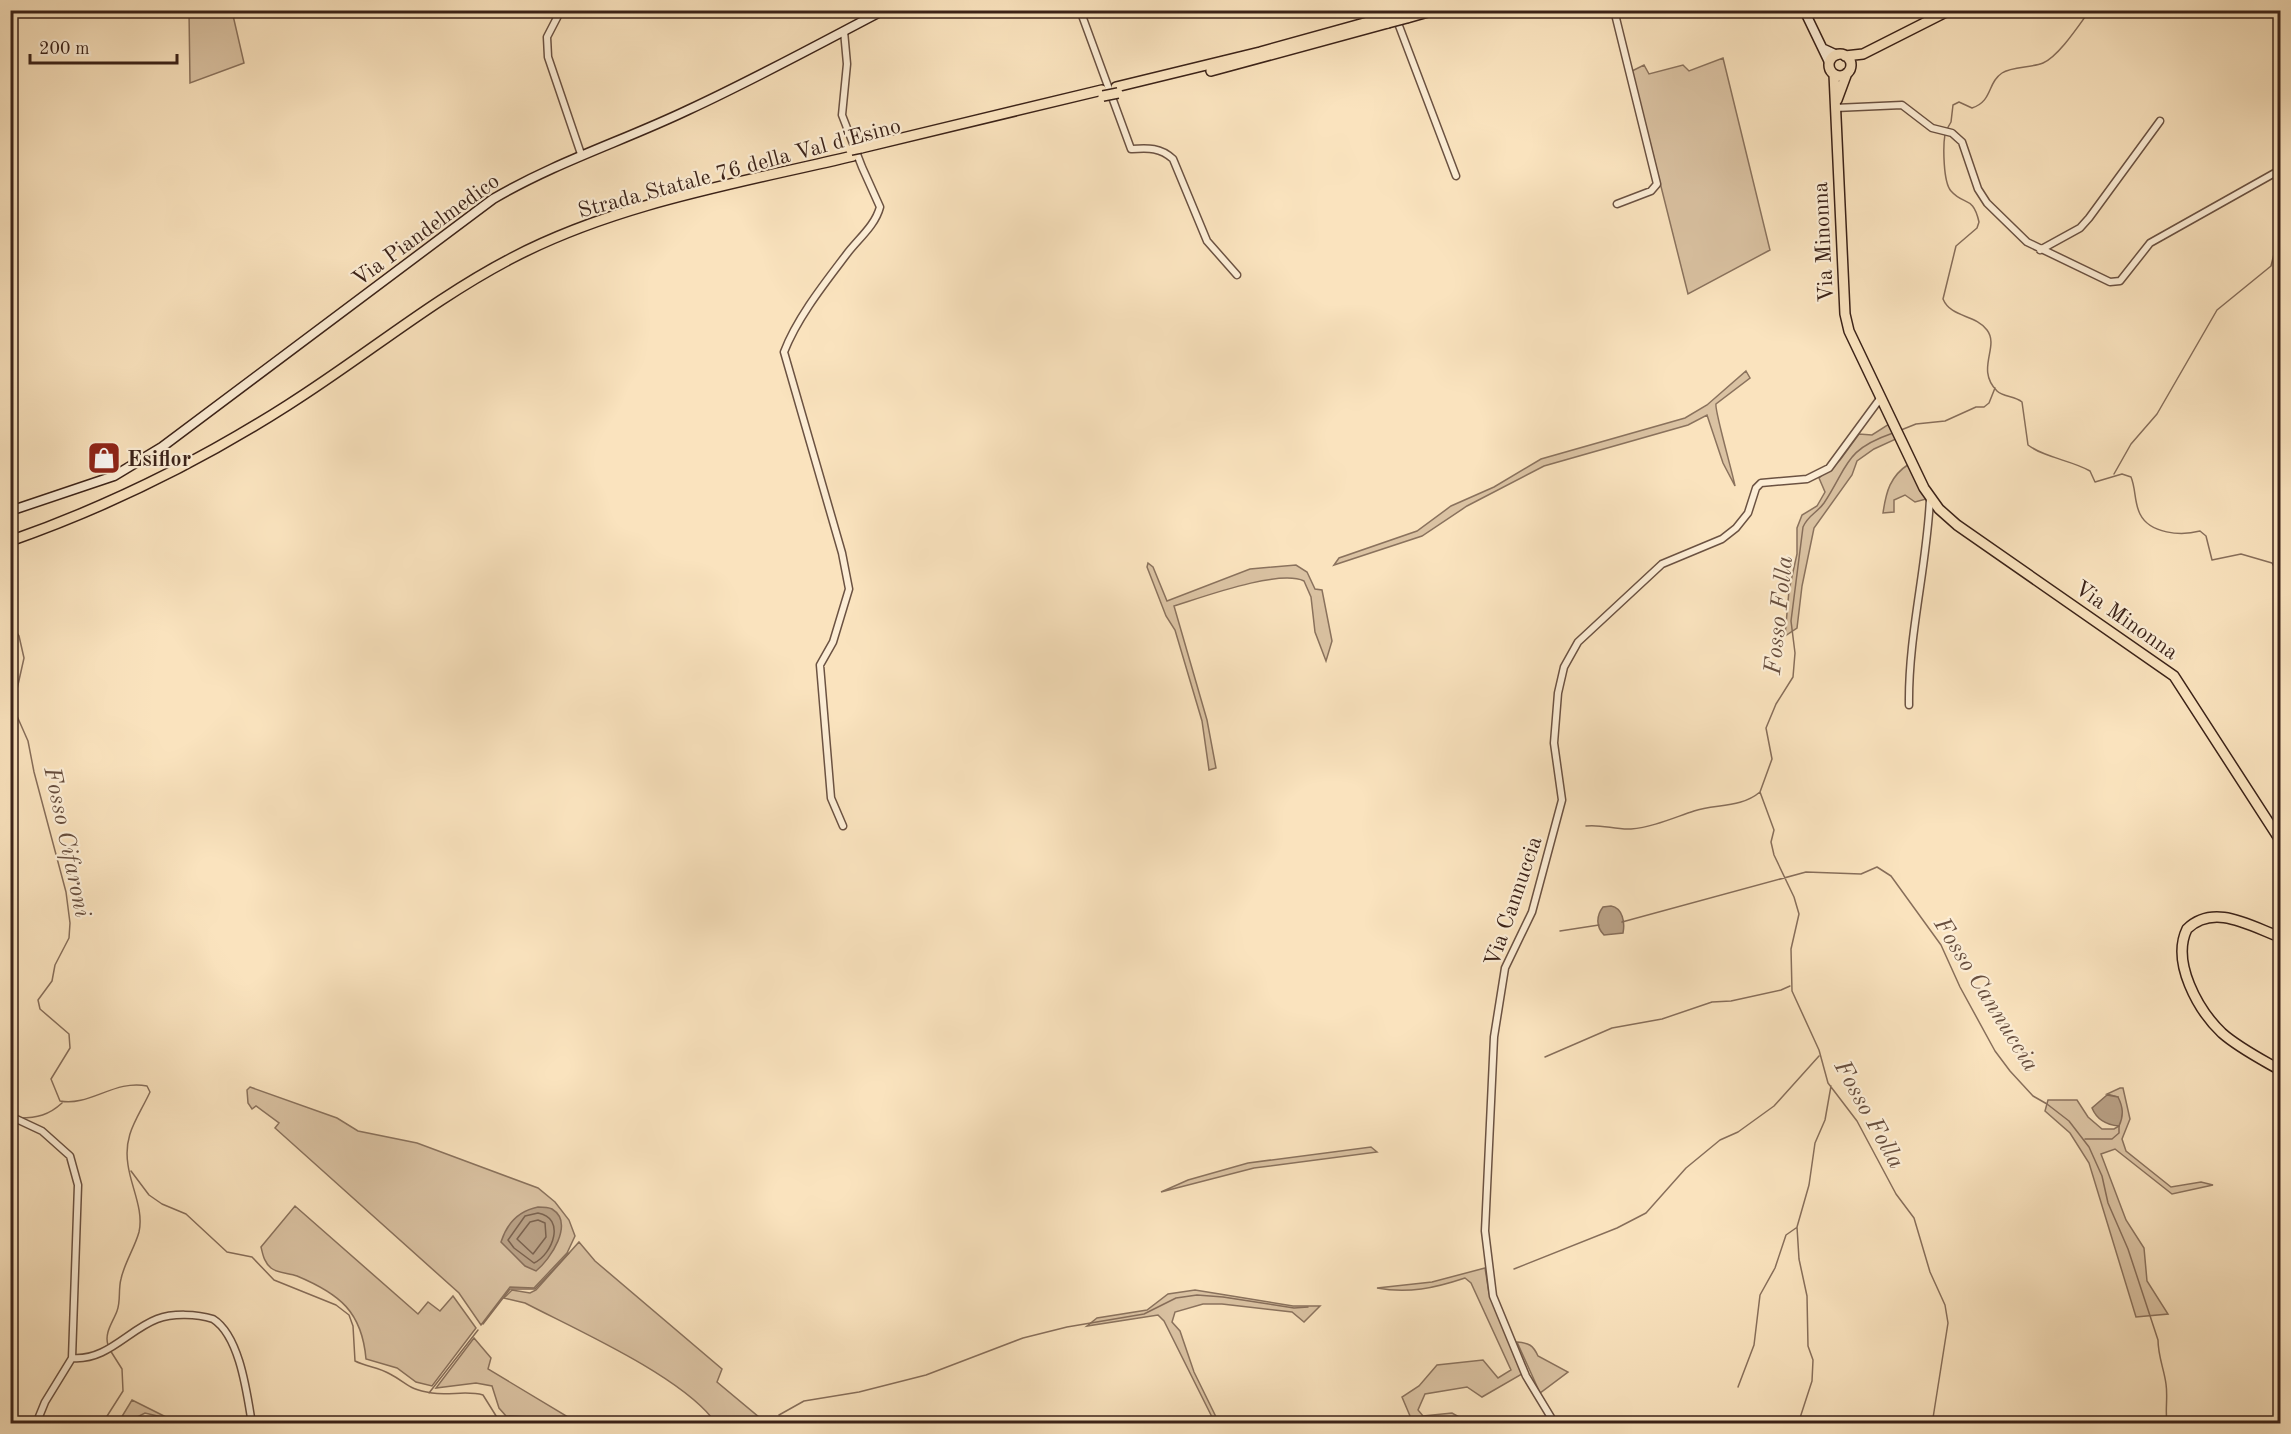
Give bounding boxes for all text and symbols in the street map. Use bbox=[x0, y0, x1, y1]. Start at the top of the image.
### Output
scale bar bbox=[30, 27, 177, 65]
text: 200 m bbox=[39, 40, 90, 58]
street label: Strada Statale 76 della Val d'Esino bbox=[576, 115, 903, 223]
street label: Via Piandelmedico bbox=[349, 170, 504, 291]
street label: Via Minonna bbox=[1810, 181, 1838, 303]
shop icon: Esiflor bbox=[86, 440, 122, 476]
place label: Esiflor bbox=[127, 449, 191, 471]
water label: Fosso Folla bbox=[1762, 554, 1798, 677]
street label: Via Minonna bbox=[2070, 577, 2182, 664]
water label: Fosso Cifaroni bbox=[38, 764, 94, 920]
street label: Via Cannuccia bbox=[1481, 834, 1546, 970]
water label: Fosso Cannuccia bbox=[1928, 913, 2042, 1076]
water label: Fosso Folla bbox=[1828, 1056, 1908, 1173]

